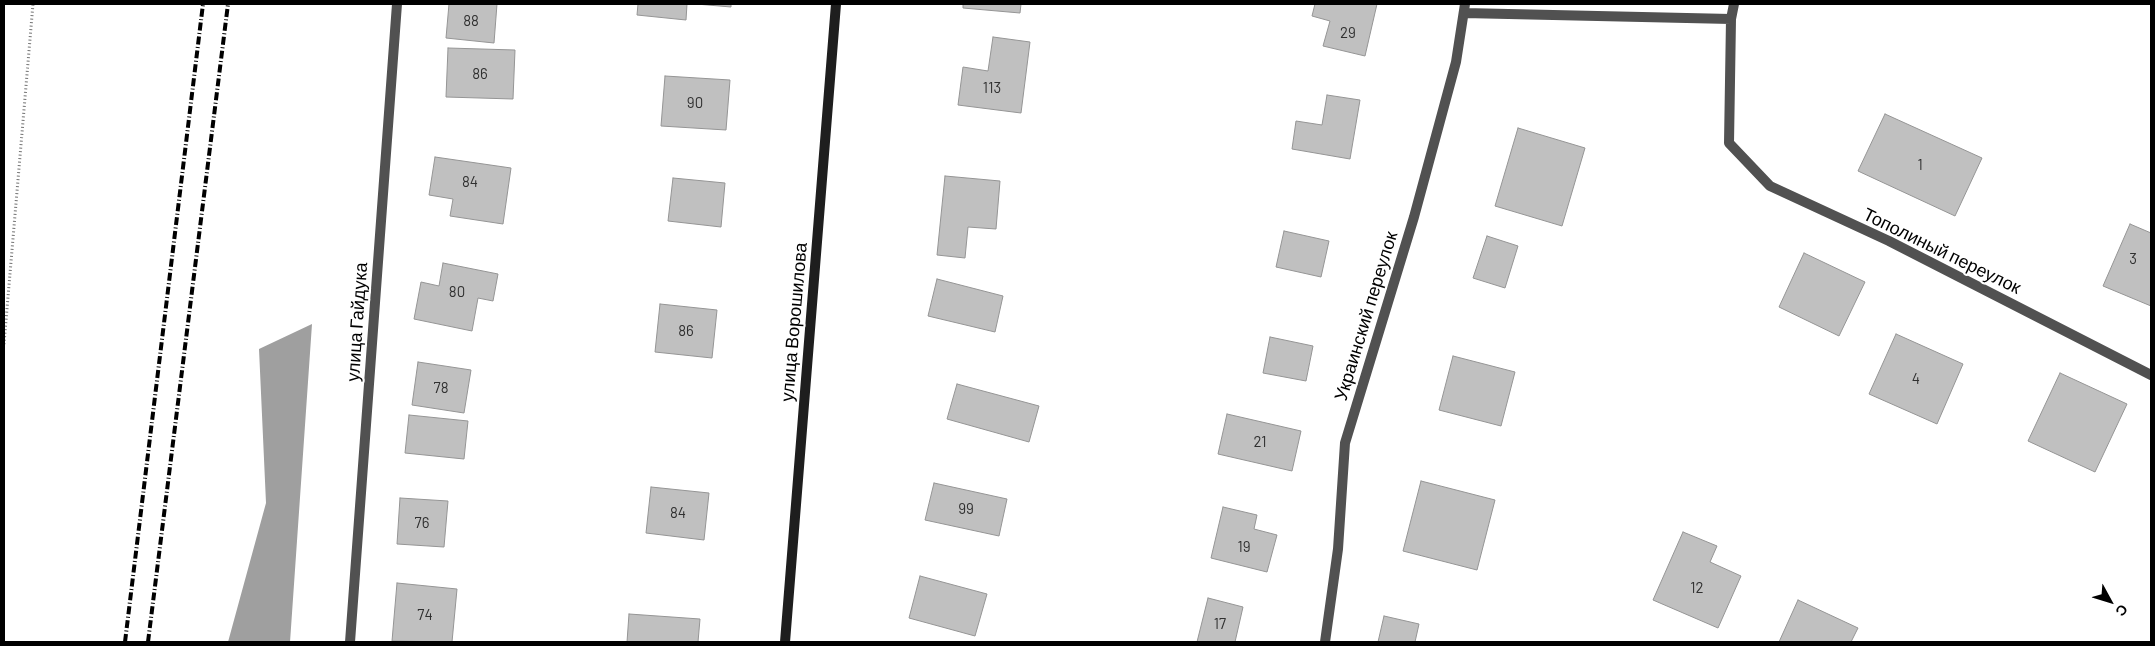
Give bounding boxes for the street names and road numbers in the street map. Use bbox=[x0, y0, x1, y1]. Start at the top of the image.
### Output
street label: Тополиный переулок bbox=[1860, 203, 2024, 299]
street label: Украинский переулок bbox=[1330, 229, 1402, 403]
street label: улица Ворошилова bbox=[776, 242, 812, 402]
street label: улица Гайдука bbox=[342, 262, 372, 382]

